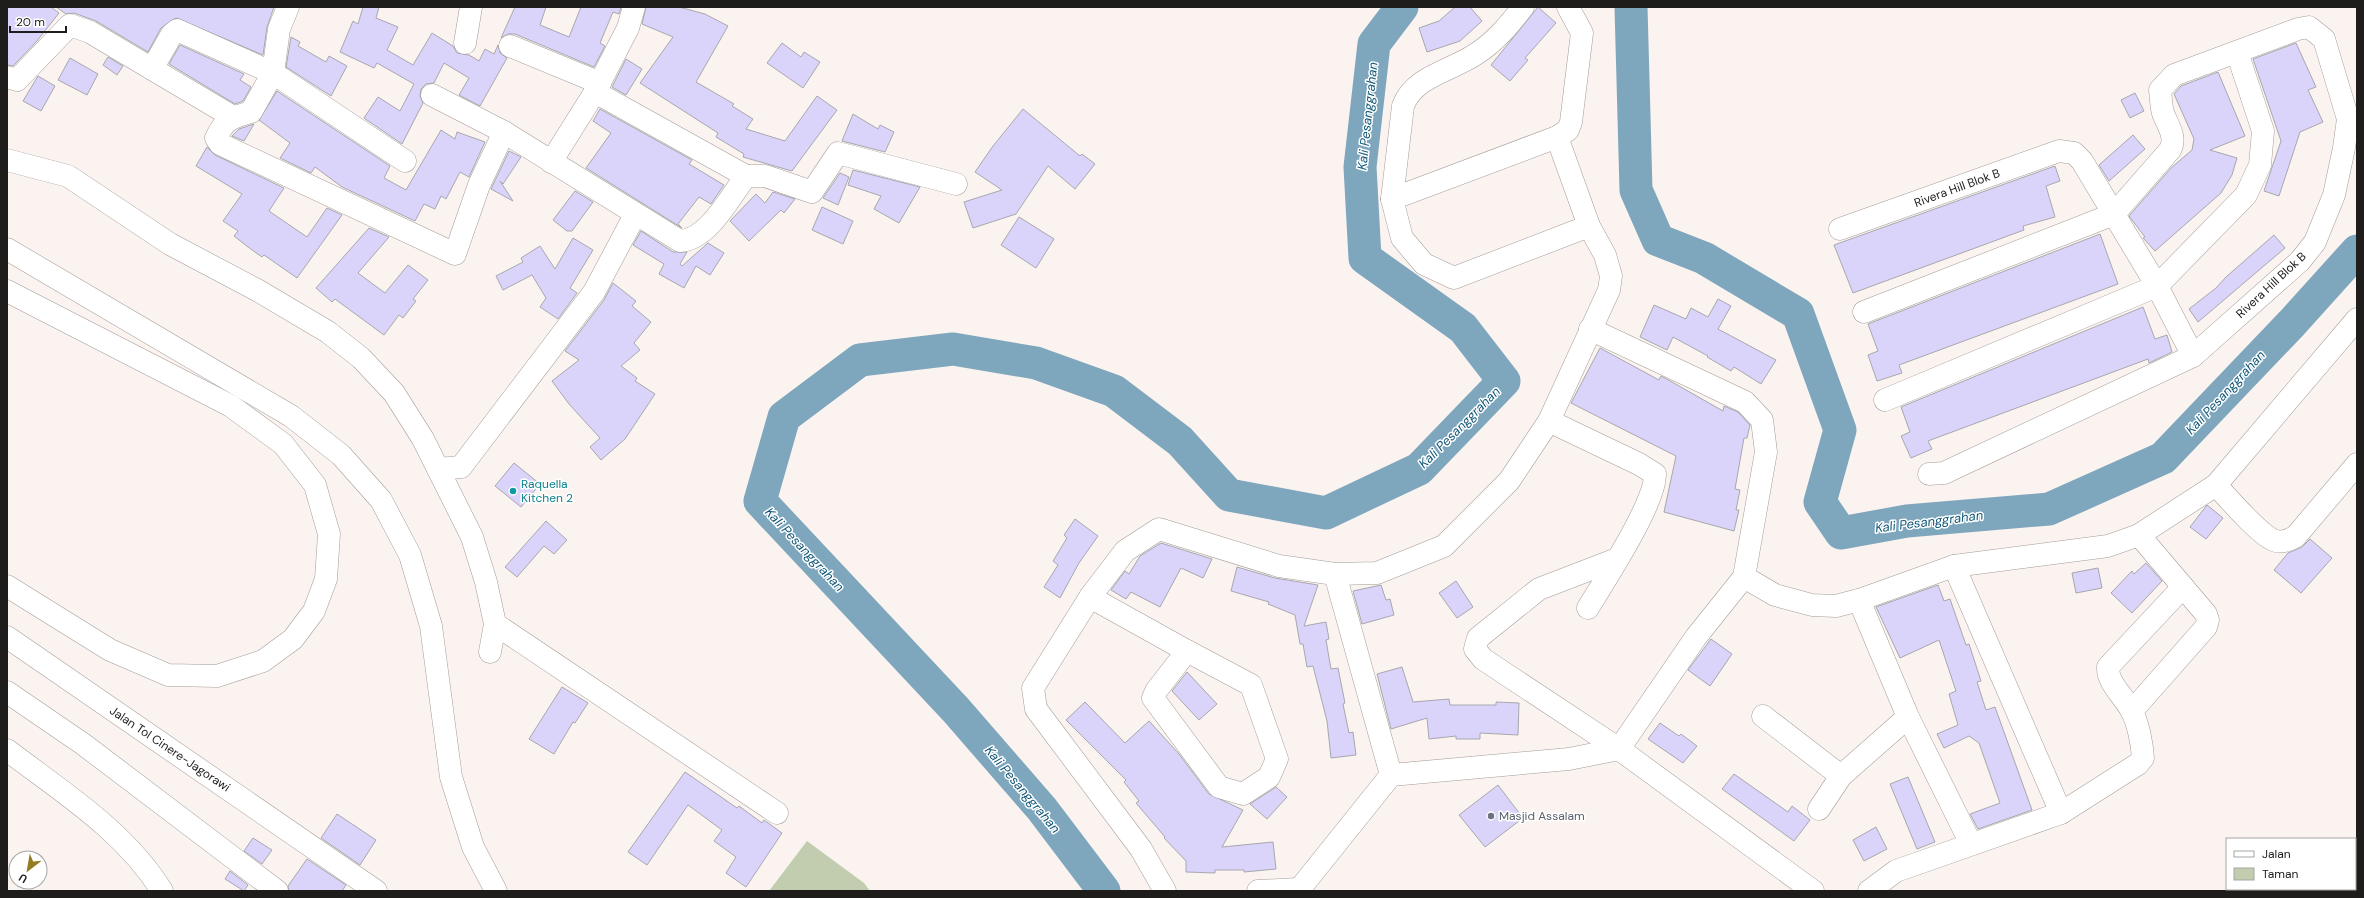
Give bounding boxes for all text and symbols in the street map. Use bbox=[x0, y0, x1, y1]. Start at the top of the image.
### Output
scale bar bbox=[10, 8, 66, 34]
text: 20 m bbox=[16, 14, 45, 30]
water label: Kali Pesanggrahan bbox=[1353, 61, 1382, 171]
street label: Rivera Hill Blok B bbox=[1912, 165, 2002, 211]
street label: Rivera Hill Blok B bbox=[2233, 248, 2309, 322]
water label: Kali Pesanggrahan bbox=[2182, 347, 2269, 438]
water label: Kali Pesanggrahan bbox=[1415, 383, 1504, 472]
place label: Raquella Kitchen 2 bbox=[521, 476, 573, 506]
marker: Raquella Kitchen 2 bbox=[508, 486, 518, 496]
water label: Kali Pesanggrahan bbox=[761, 504, 848, 595]
water label: Kali Pesanggrahan bbox=[1874, 506, 1984, 537]
street label: Jalan Tol Cinere-Jagorawi bbox=[107, 703, 234, 795]
water label: Kali Pesanggrahan bbox=[981, 742, 1064, 836]
place label: Masjid Assalam bbox=[1499, 808, 1585, 824]
marker: Masjid Assalam bbox=[1486, 811, 1496, 821]
legend bbox=[2226, 838, 2356, 890]
text: Jalan bbox=[2262, 846, 2291, 862]
north arrow bbox=[8, 850, 48, 890]
text: Taman bbox=[2262, 866, 2299, 882]
text: U bbox=[16, 871, 30, 887]

